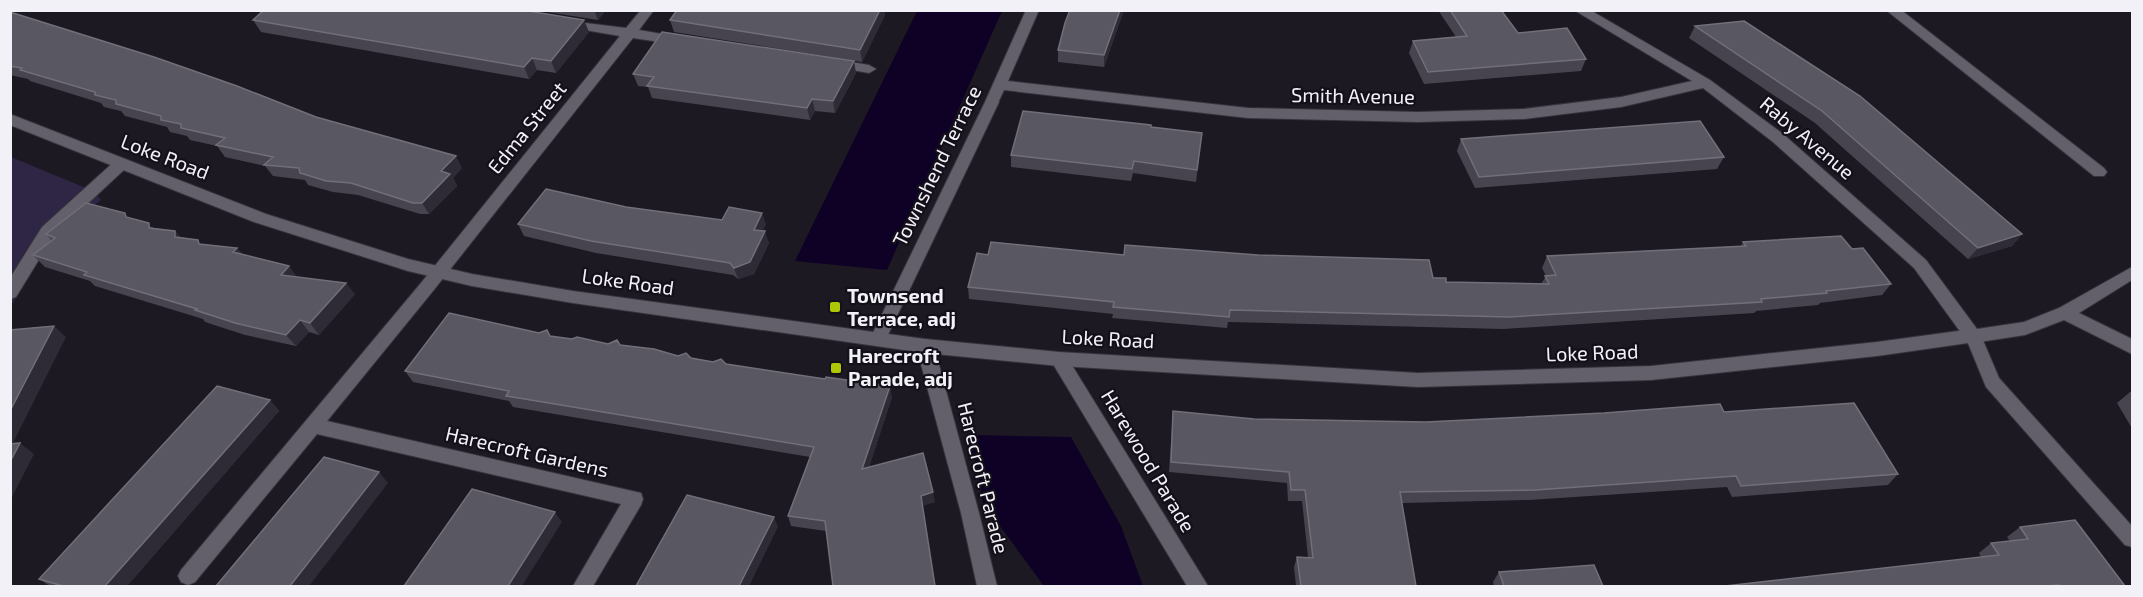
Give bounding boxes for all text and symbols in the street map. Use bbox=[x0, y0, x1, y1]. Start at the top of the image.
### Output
street label: Edma Street bbox=[482, 76, 571, 178]
street label: Townshend Terrace bbox=[887, 81, 985, 250]
street label: Smith Avenue bbox=[1291, 82, 1415, 108]
street label: Raby Avenue bbox=[1756, 91, 1860, 184]
street label: Loke Road bbox=[118, 128, 213, 184]
street label: Loke Road bbox=[581, 263, 676, 299]
place label: Townsend Terrace, adj bbox=[847, 283, 956, 330]
marker: Townsend Terrace, adj bbox=[828, 300, 842, 314]
street label: Loke Road bbox=[1061, 324, 1155, 352]
street label: Loke Road bbox=[1545, 338, 1639, 366]
place label: Harecroft Parade, adj bbox=[848, 343, 953, 390]
marker: Harecroft Parade, adj bbox=[829, 361, 843, 375]
street label: Harewood Parade bbox=[1097, 385, 1201, 536]
street label: Harecroft Parade bbox=[954, 400, 1014, 556]
street label: Harecroft Gardens bbox=[443, 421, 611, 481]

